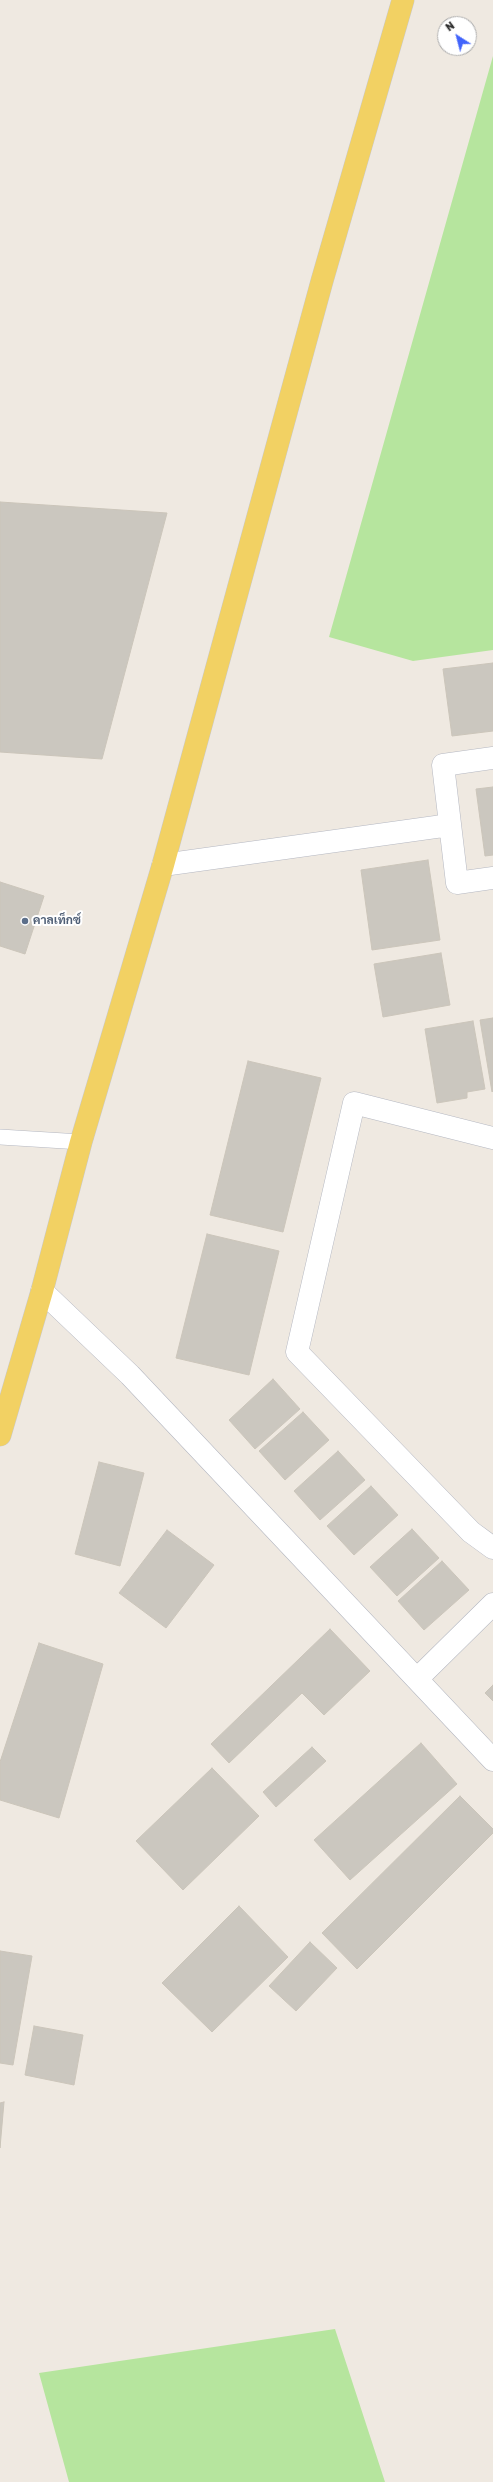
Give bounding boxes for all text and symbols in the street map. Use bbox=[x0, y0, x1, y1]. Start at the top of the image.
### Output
north arrow bbox=[437, 16, 477, 56]
text: N bbox=[443, 19, 457, 34]
place label: คาลเท็กซ์ bbox=[33, 914, 81, 928]
marker: คาลเท็กซ์ bbox=[20, 916, 30, 926]

